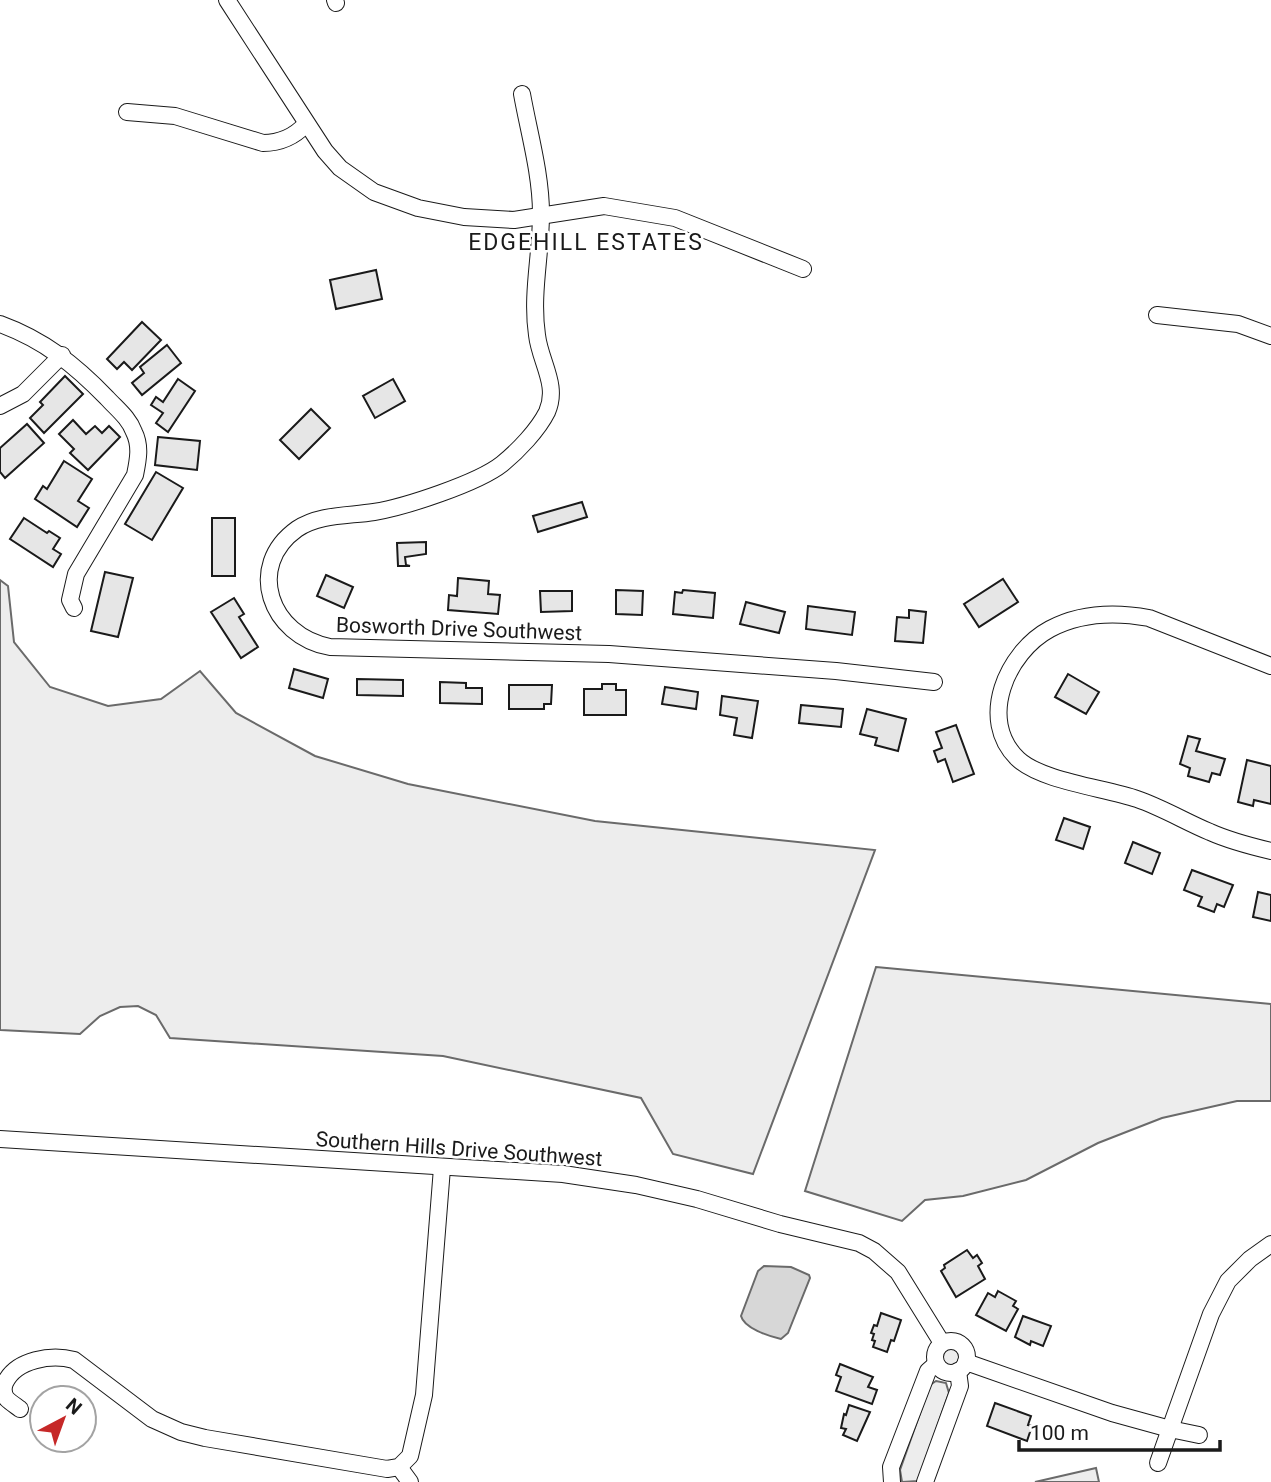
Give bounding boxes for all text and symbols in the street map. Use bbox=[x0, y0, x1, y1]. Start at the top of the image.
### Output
district label: EDGEHILL ESTATES bbox=[468, 229, 704, 256]
street label: Bosworth Drive Southwest bbox=[335, 613, 583, 645]
street label: Southern Hills Drive Southwest bbox=[315, 1127, 603, 1171]
north arrow bbox=[28, 1384, 98, 1454]
text: N bbox=[61, 1393, 86, 1420]
scale bar bbox=[1019, 1408, 1220, 1452]
text: 100 m bbox=[1030, 1421, 1089, 1445]

